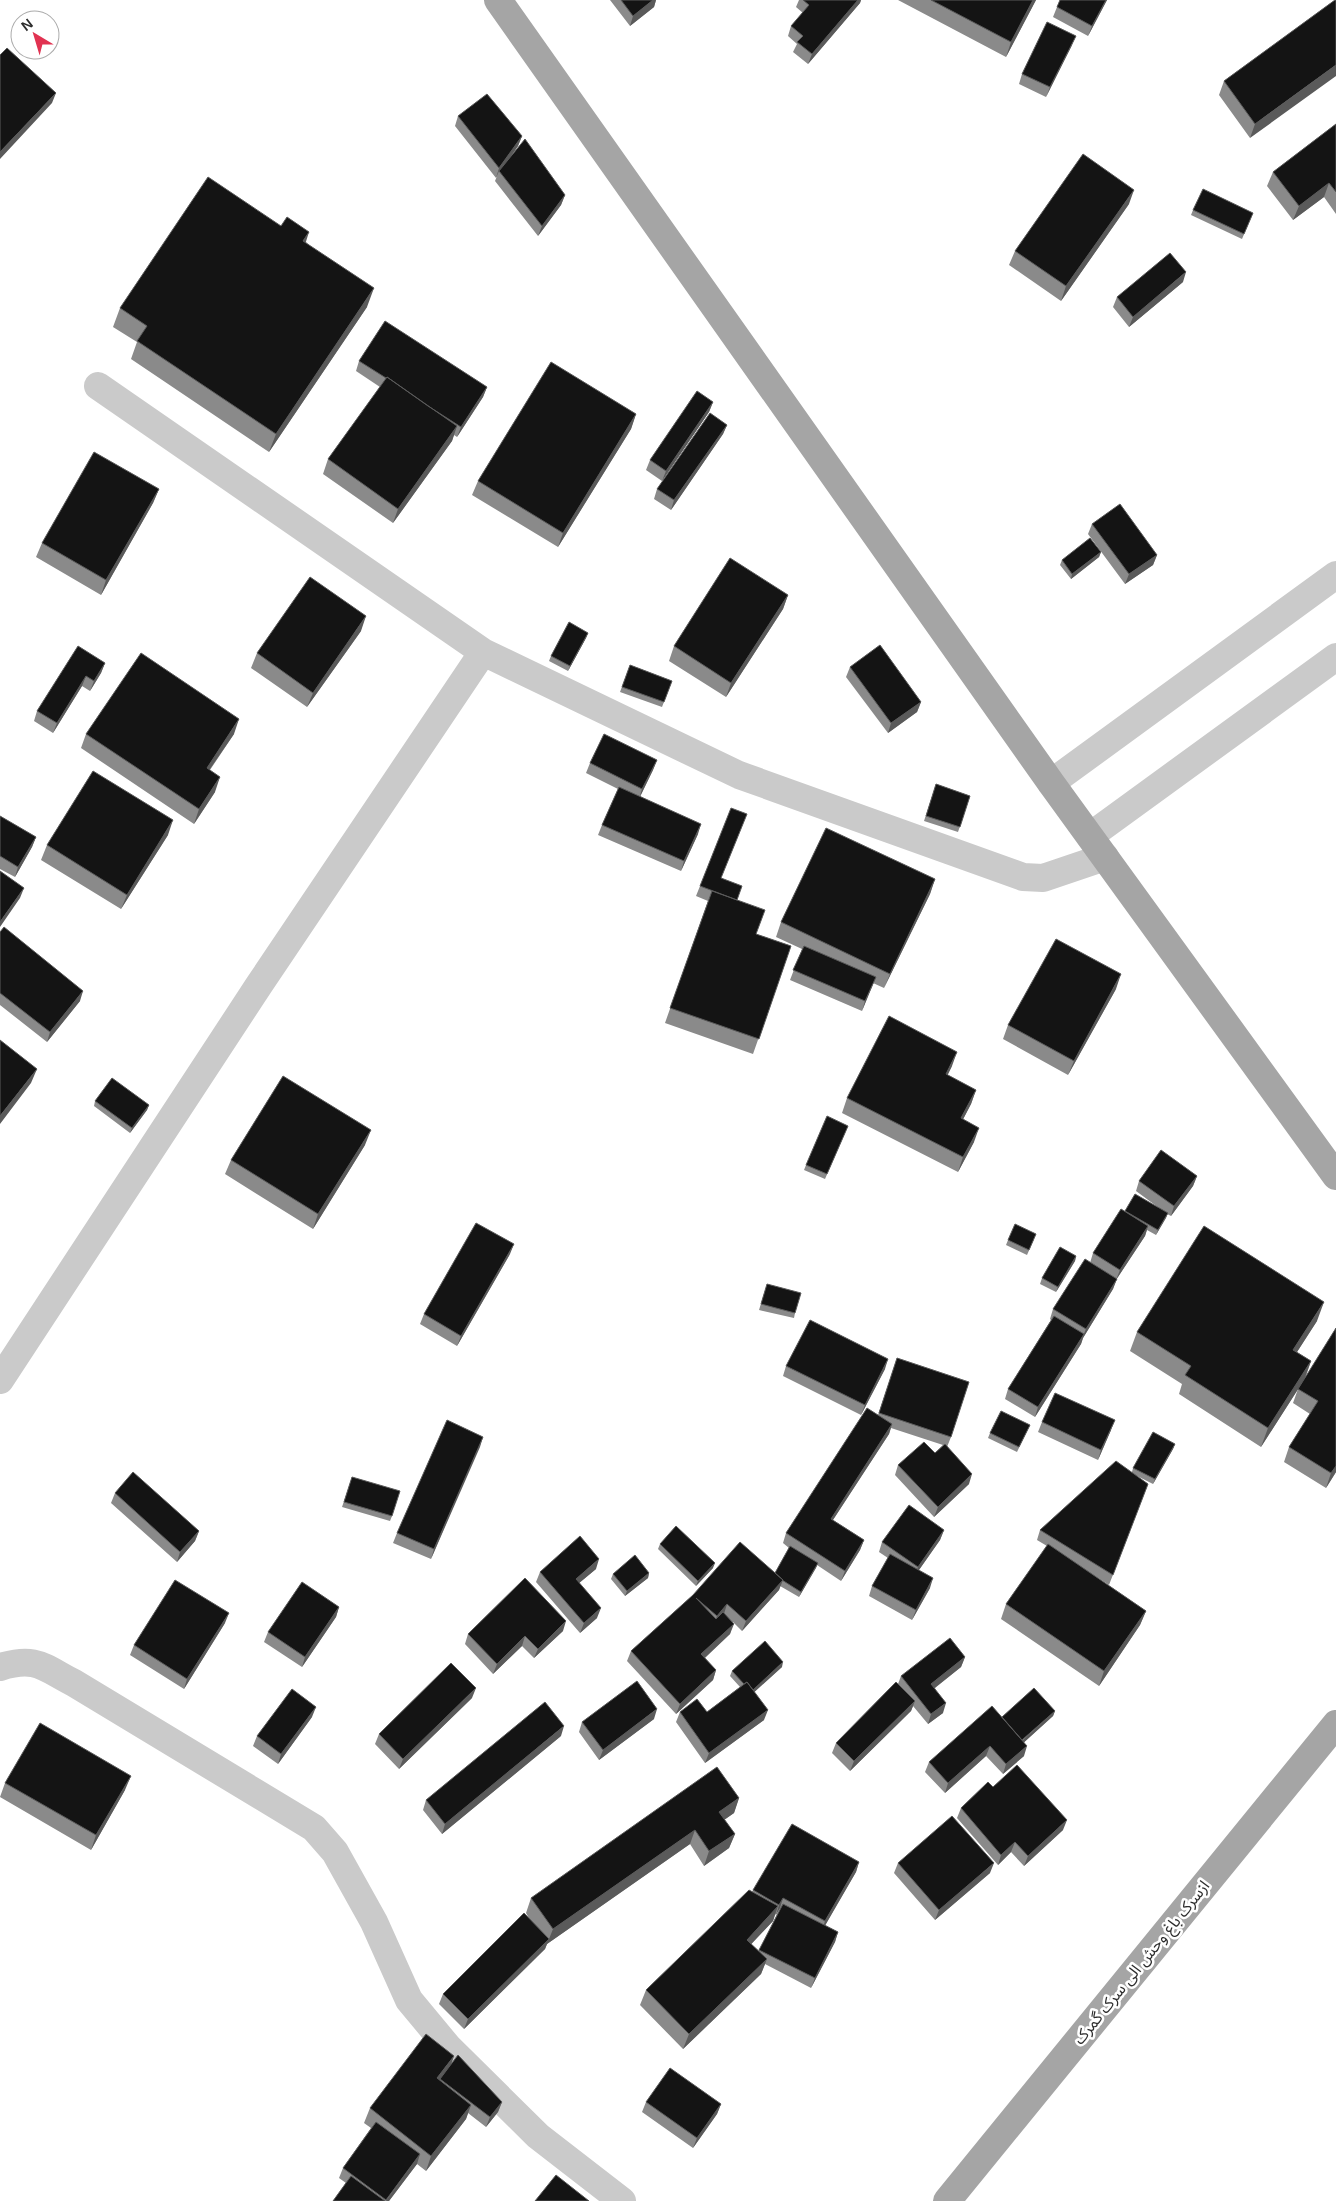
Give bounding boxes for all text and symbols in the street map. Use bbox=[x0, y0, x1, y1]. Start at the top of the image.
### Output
north arrow bbox=[10, 10, 60, 60]
text: N bbox=[18, 15, 36, 34]
street label: ازسرک باغ وحش الی سرک گمرک bbox=[1070, 1877, 1216, 2050]

